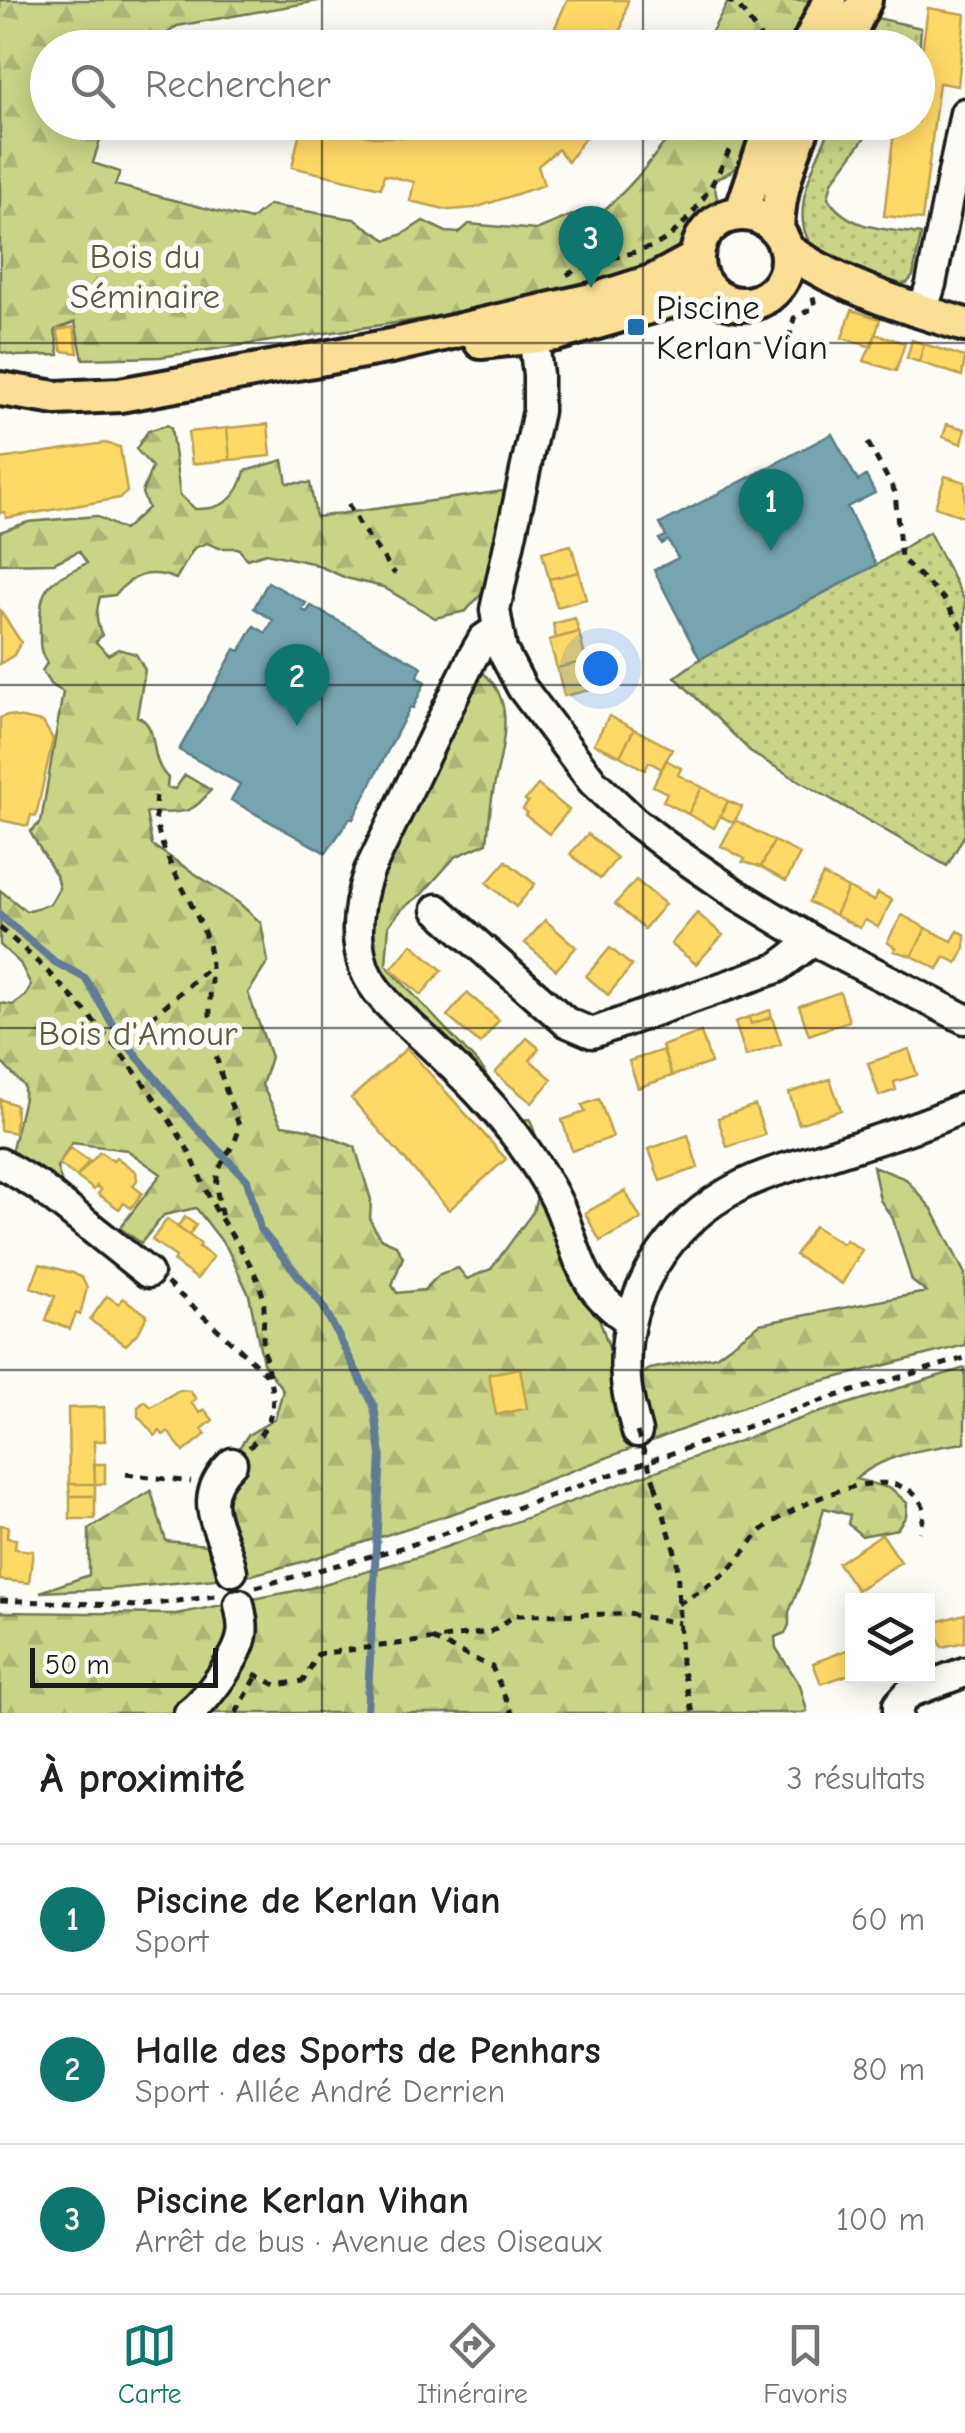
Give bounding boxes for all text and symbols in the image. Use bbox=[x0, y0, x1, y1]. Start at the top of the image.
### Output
search box bbox=[30, 30, 935, 140]
icon: search bbox=[65, 58, 120, 113]
text: Rechercher bbox=[145, 63, 331, 107]
pin: 3 bbox=[558, 206, 624, 288]
park label: Bois du Séminaire bbox=[70, 236, 220, 317]
place label: Piscine Kerlan Vian bbox=[656, 287, 828, 368]
marker: Piscine Kerlan Vian bbox=[625, 316, 647, 338]
pin: 1 bbox=[738, 468, 804, 551]
your location bbox=[575, 643, 626, 694]
pin: 2 bbox=[264, 644, 330, 726]
park label: Bois d'Amour bbox=[38, 1013, 238, 1054]
map controls bbox=[845, 1593, 935, 1683]
button: layers bbox=[845, 1593, 935, 1683]
scale bar bbox=[30, 1643, 218, 1688]
text: 50 m bbox=[45, 1649, 110, 1681]
text: À proximité bbox=[40, 1754, 245, 1803]
text: 3 résultats bbox=[786, 1760, 925, 1797]
text: Piscine de Kerlan Vian bbox=[135, 1879, 501, 1923]
text: 1 bbox=[66, 1901, 79, 1938]
text: 60 m bbox=[851, 1901, 925, 1938]
text: Sport bbox=[135, 1923, 208, 1960]
text: Halle des Sports de Penhars bbox=[135, 2029, 601, 2073]
text: 2 bbox=[65, 2051, 80, 2088]
text: 80 m bbox=[852, 2051, 925, 2088]
text: Sport · Allée André Derrien bbox=[135, 2073, 505, 2110]
text: Piscine Kerlan Vihan bbox=[135, 2179, 469, 2223]
text: 3 bbox=[65, 2201, 80, 2238]
text: 100 m bbox=[836, 2201, 925, 2238]
text: Arrêt de bus · Avenue des Oiseaux bbox=[135, 2223, 602, 2260]
tab: Carte bbox=[118, 2318, 182, 2410]
tab: Itinéraire bbox=[417, 2318, 528, 2410]
tab: Favoris bbox=[763, 2318, 847, 2410]

